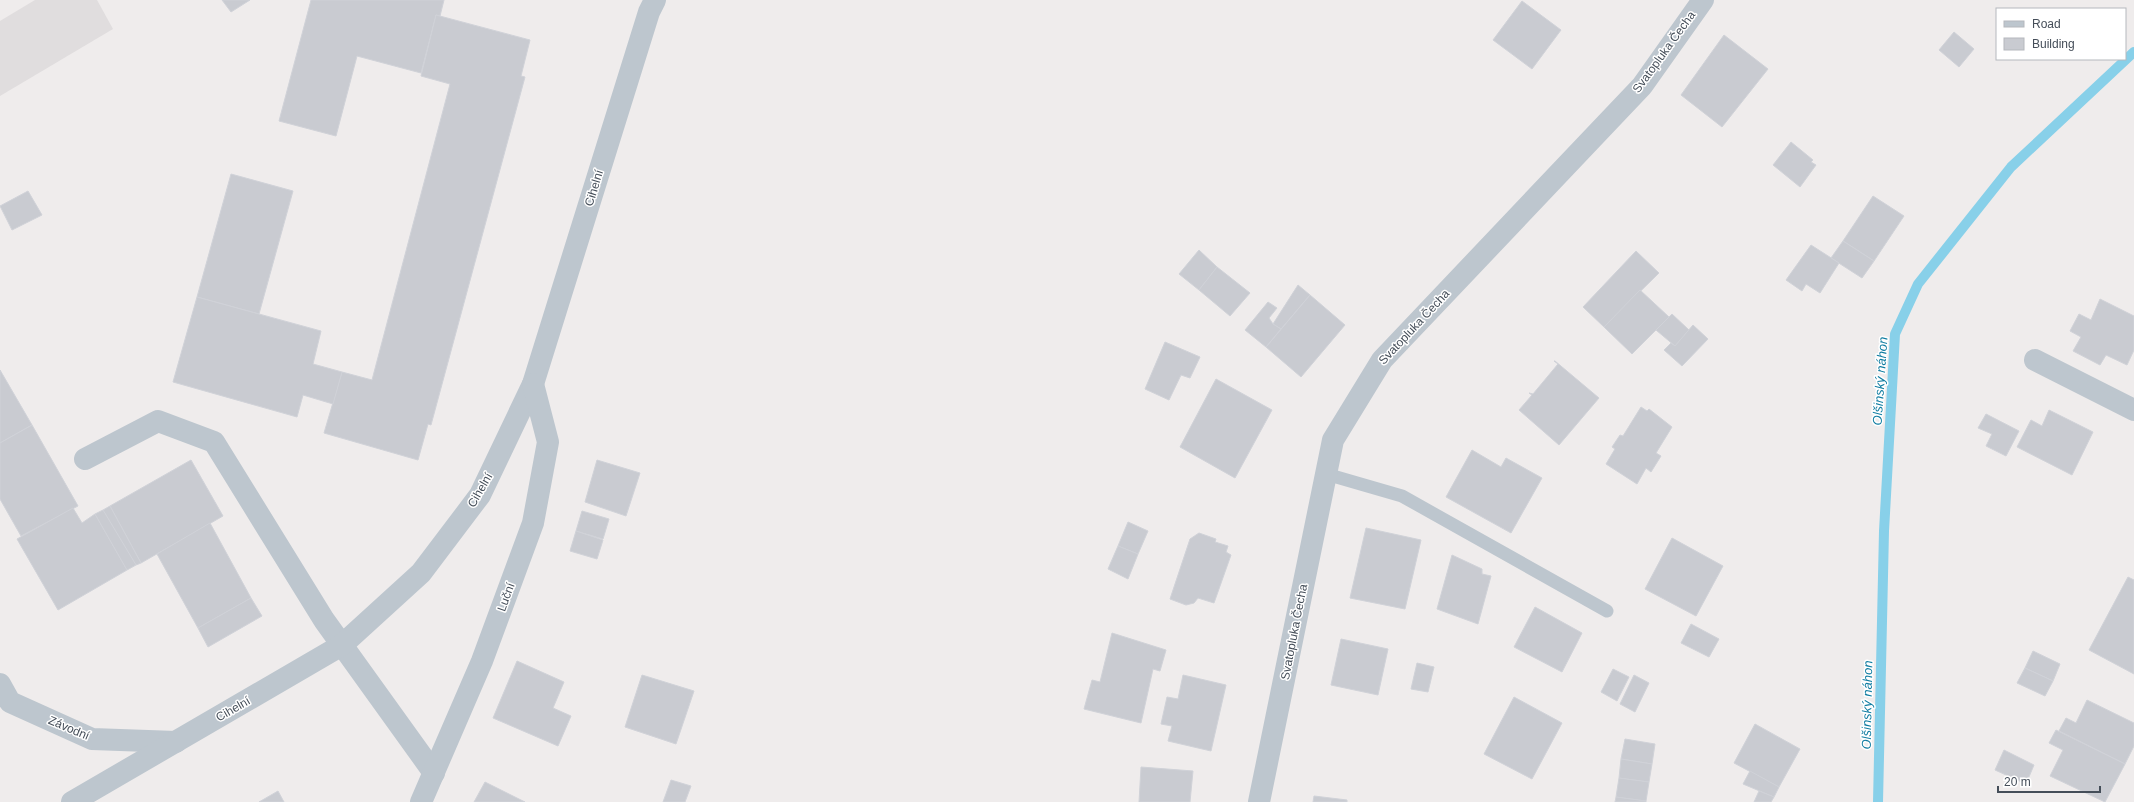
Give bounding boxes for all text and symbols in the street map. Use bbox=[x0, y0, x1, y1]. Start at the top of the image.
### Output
street label: Svatopluka Čecha bbox=[1629, 8, 1698, 96]
legend bbox=[1996, 8, 2126, 60]
text: Road bbox=[2032, 17, 2061, 31]
text: Building bbox=[2032, 37, 2075, 51]
street label: Cihelní bbox=[582, 167, 606, 208]
street label: Svatopluka Čecha bbox=[1375, 286, 1453, 367]
water label: Olšinský náhon bbox=[1869, 336, 1891, 426]
street label: Cihelní bbox=[465, 470, 496, 510]
street label: Luční bbox=[494, 580, 518, 613]
street label: Svatopluka Čecha bbox=[1277, 582, 1310, 681]
water label: Olšinský náhon bbox=[1859, 660, 1875, 750]
street label: Cihelní bbox=[213, 693, 253, 724]
street label: Závodní bbox=[46, 713, 92, 743]
scale bar bbox=[1998, 768, 2100, 794]
text: 20 m bbox=[2004, 775, 2031, 789]

